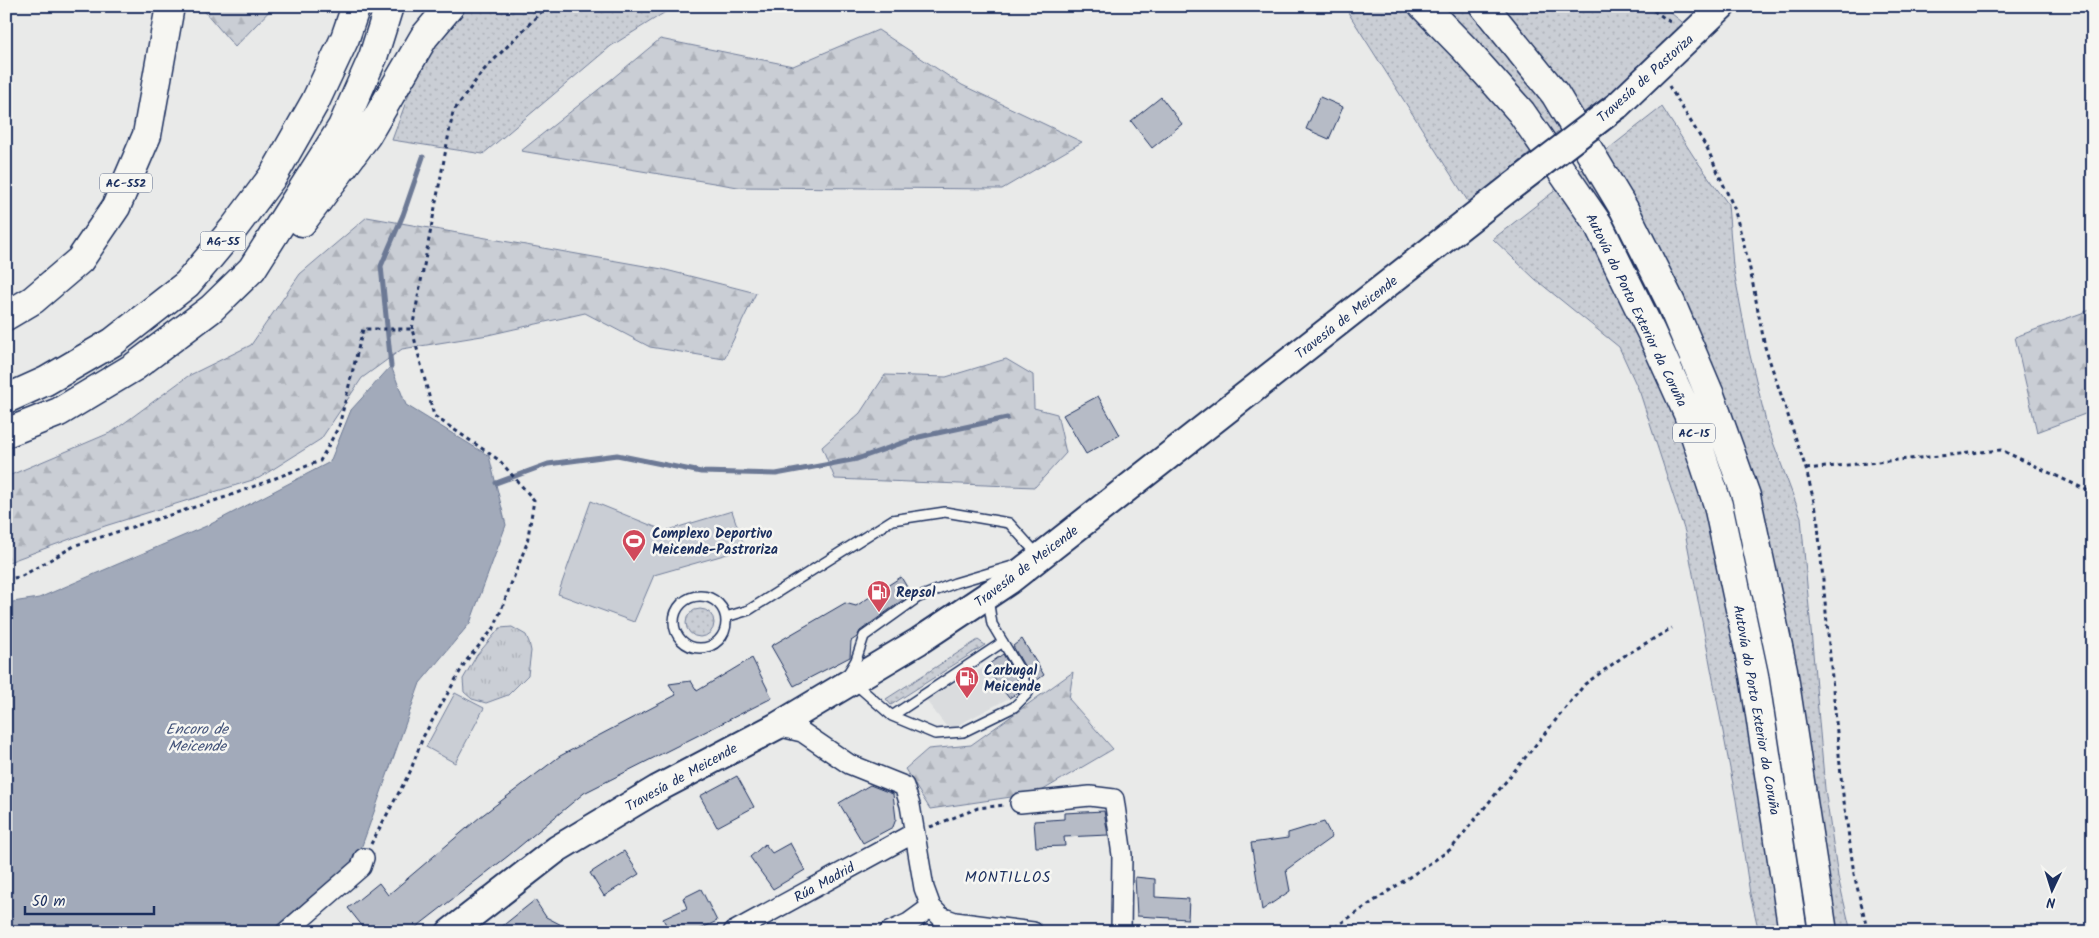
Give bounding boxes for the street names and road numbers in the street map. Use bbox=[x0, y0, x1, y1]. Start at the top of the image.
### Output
street label: Travesía de Pastoriza bbox=[1592, 29, 1699, 128]
road number: AC-552 bbox=[100, 174, 152, 192]
street label: Autovía do Porto Exterior da Coruña bbox=[1580, 210, 1693, 411]
road number: AG-55 bbox=[200, 232, 246, 250]
street label: Travesía de Meicende bbox=[1291, 270, 1403, 365]
road number: AC-15 bbox=[1673, 423, 1715, 442]
street label: Travesía de Meicende bbox=[970, 520, 1084, 613]
street label: Autovía do Porto Exterior da Coruña bbox=[1727, 603, 1785, 817]
street label: Travesía de Meicende bbox=[621, 738, 742, 818]
street label: Rúa Madrid bbox=[790, 857, 860, 909]

